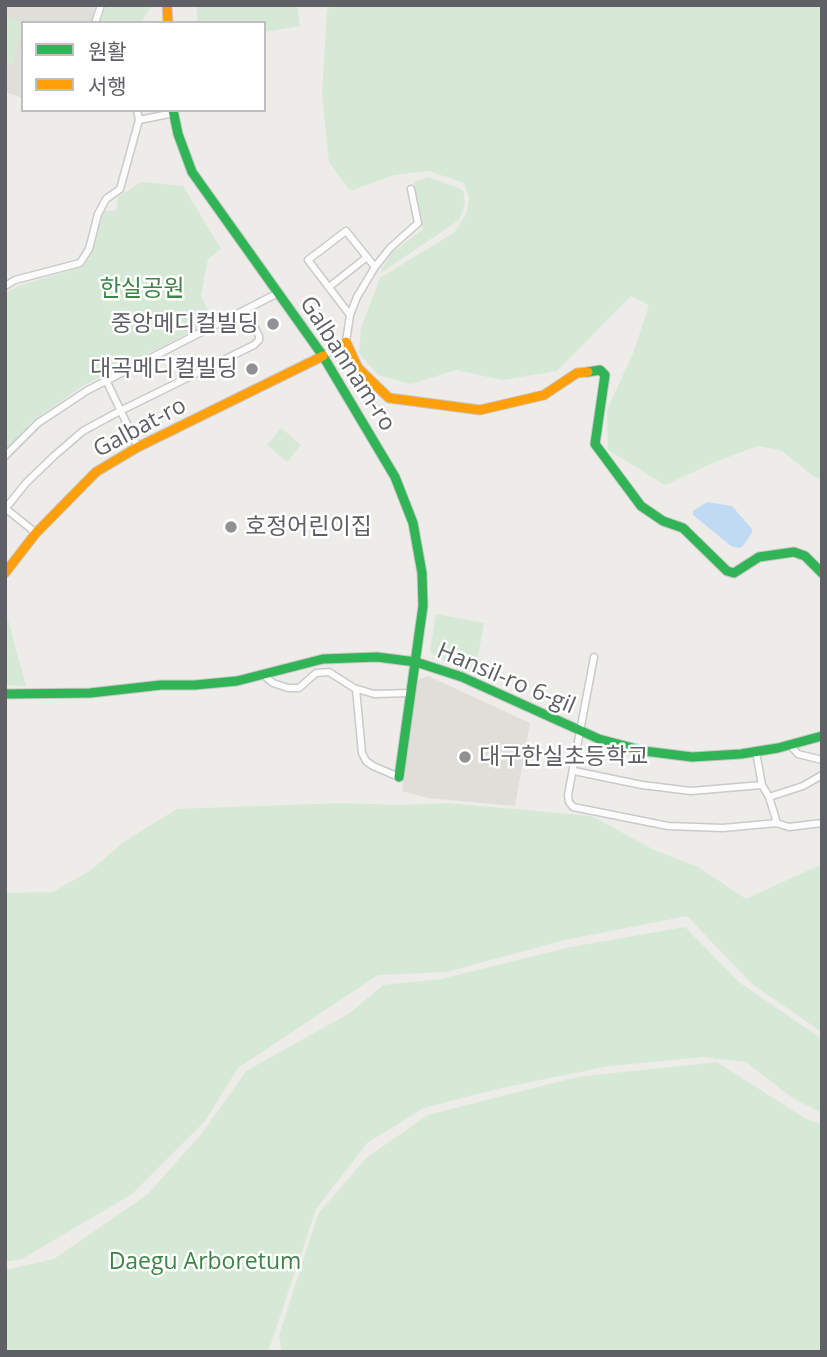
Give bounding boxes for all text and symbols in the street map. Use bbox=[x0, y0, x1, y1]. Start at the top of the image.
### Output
legend bbox=[21, 21, 266, 112]
text: 원활 bbox=[88, 37, 127, 65]
text: 서행 bbox=[88, 72, 127, 100]
park label: 한실공원 bbox=[100, 275, 184, 303]
street label: Galbannam-ro bbox=[293, 291, 401, 437]
place label: 중앙메디컬빌딩 bbox=[111, 310, 259, 338]
marker: 중앙메디컬빌딩 bbox=[265, 316, 281, 332]
place label: 대곡메디컬빌딩 bbox=[90, 355, 238, 383]
marker: 대곡메디컬빌딩 bbox=[244, 361, 260, 377]
street label: Galbat-ro bbox=[89, 392, 191, 464]
place label: 호정어린이집 bbox=[245, 513, 372, 541]
marker: 호정어린이집 bbox=[223, 519, 239, 535]
street label: Hansil-ro 6-gil bbox=[433, 637, 579, 721]
place label: 대구한실초등학교 bbox=[479, 743, 648, 771]
marker: 대구한실초등학교 bbox=[457, 749, 473, 765]
park label: Daegu Arboretum bbox=[109, 1248, 301, 1276]

